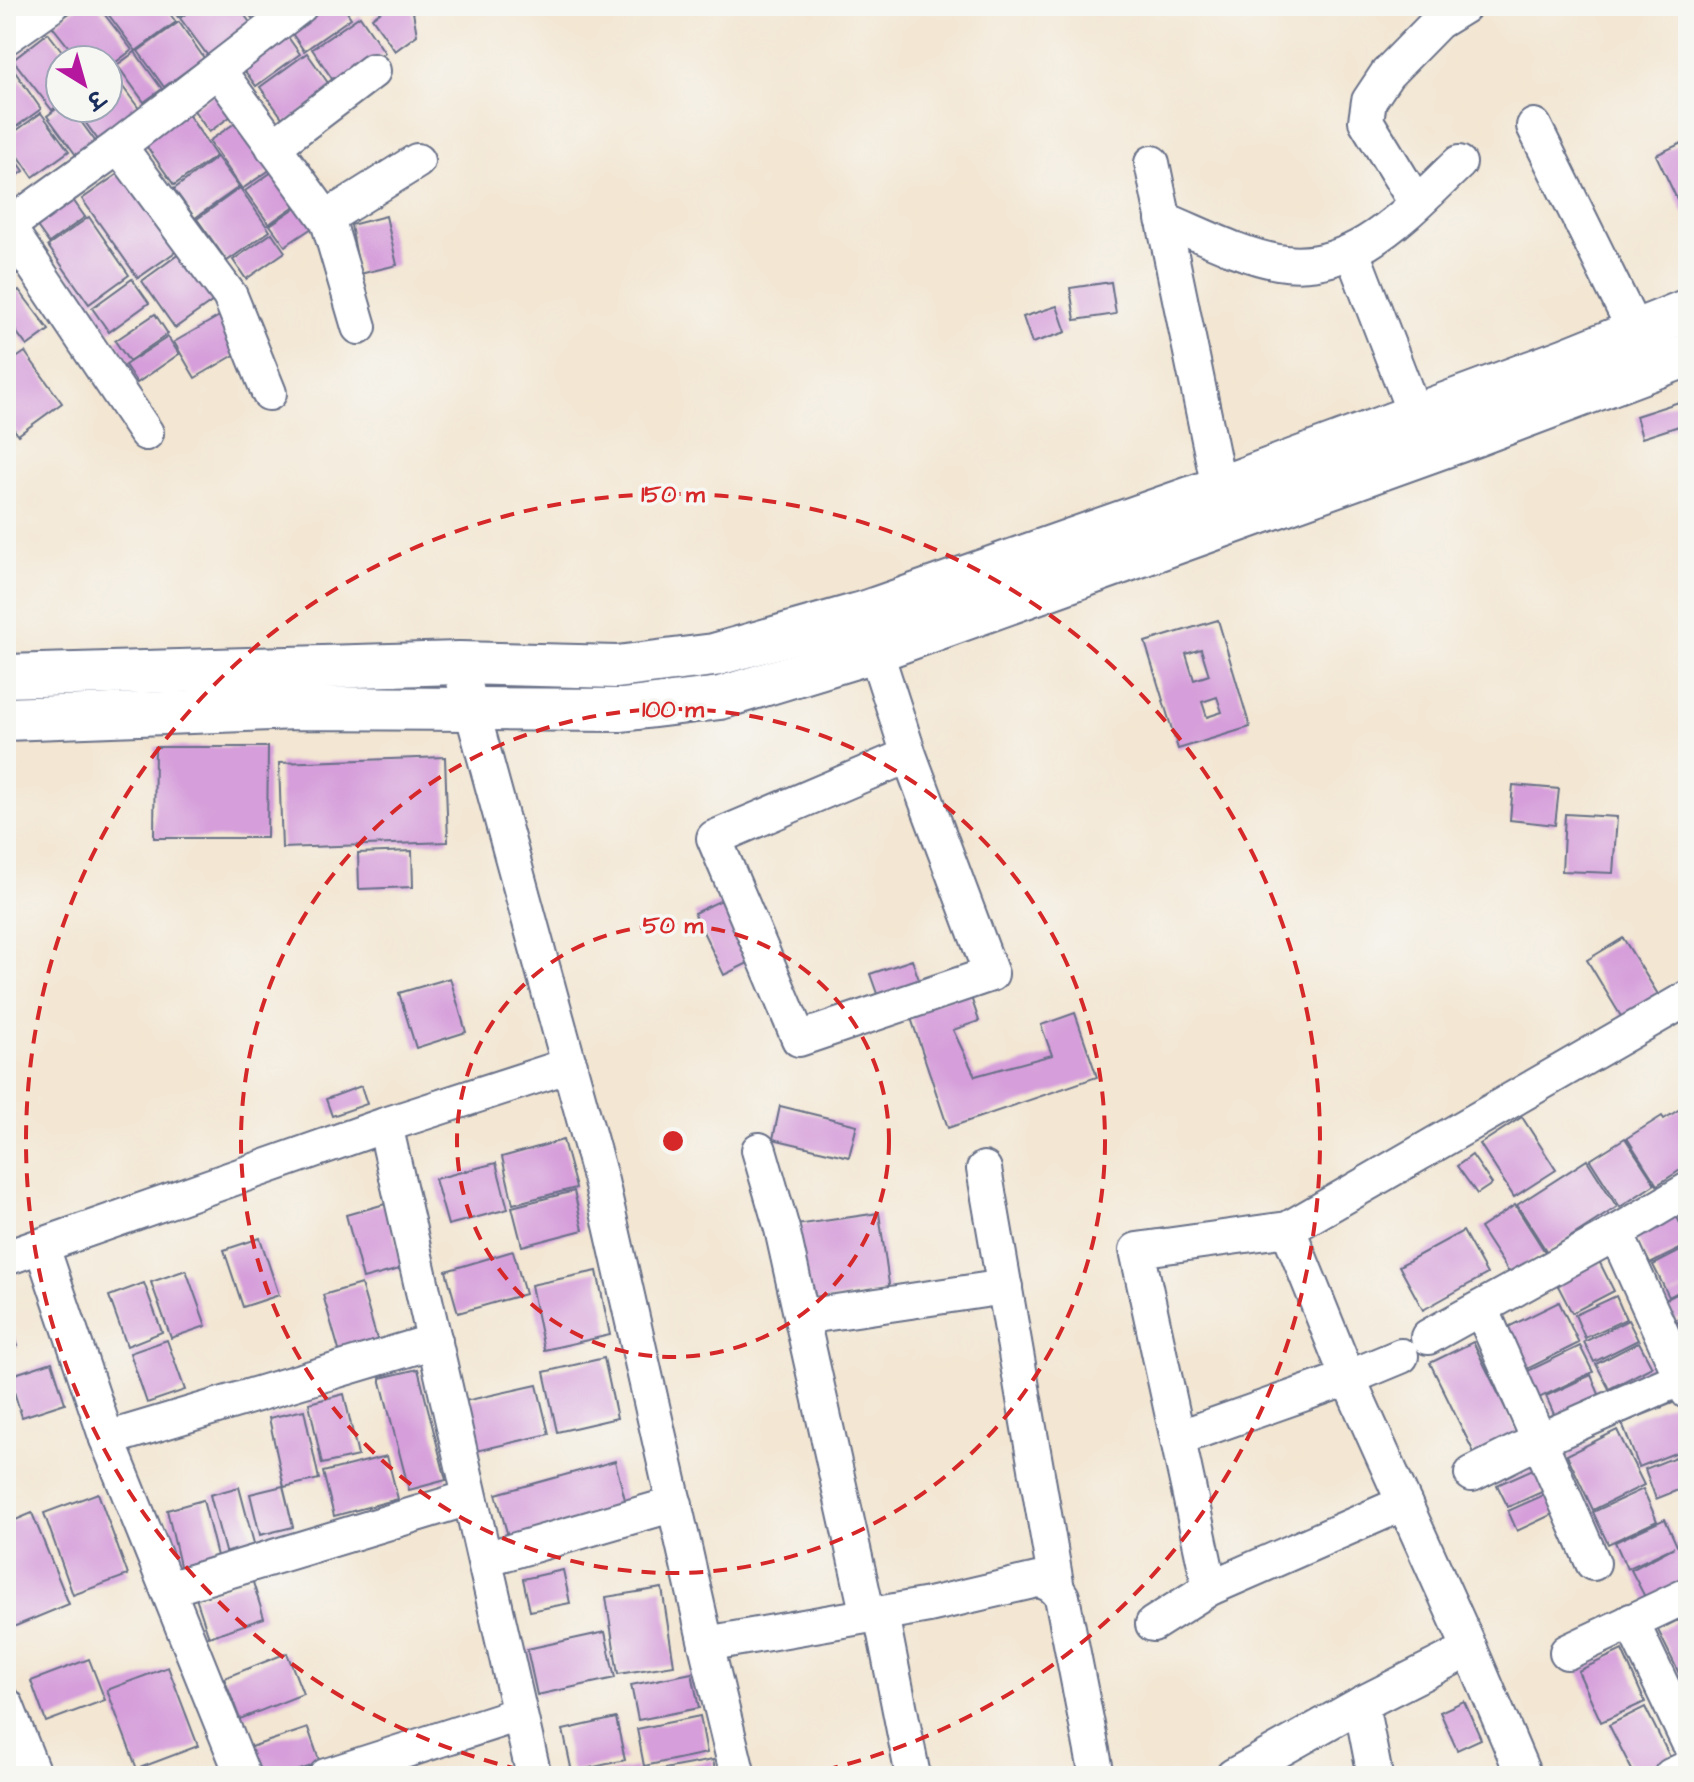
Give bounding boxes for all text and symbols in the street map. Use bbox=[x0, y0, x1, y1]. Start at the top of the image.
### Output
north arrow bbox=[44, 44, 124, 124]
text: उ bbox=[78, 81, 112, 117]
text: 150 m bbox=[641, 478, 705, 512]
text: 100 m bbox=[642, 693, 704, 727]
text: 50 m bbox=[643, 909, 704, 943]
centre of rings bbox=[659, 1127, 687, 1155]

